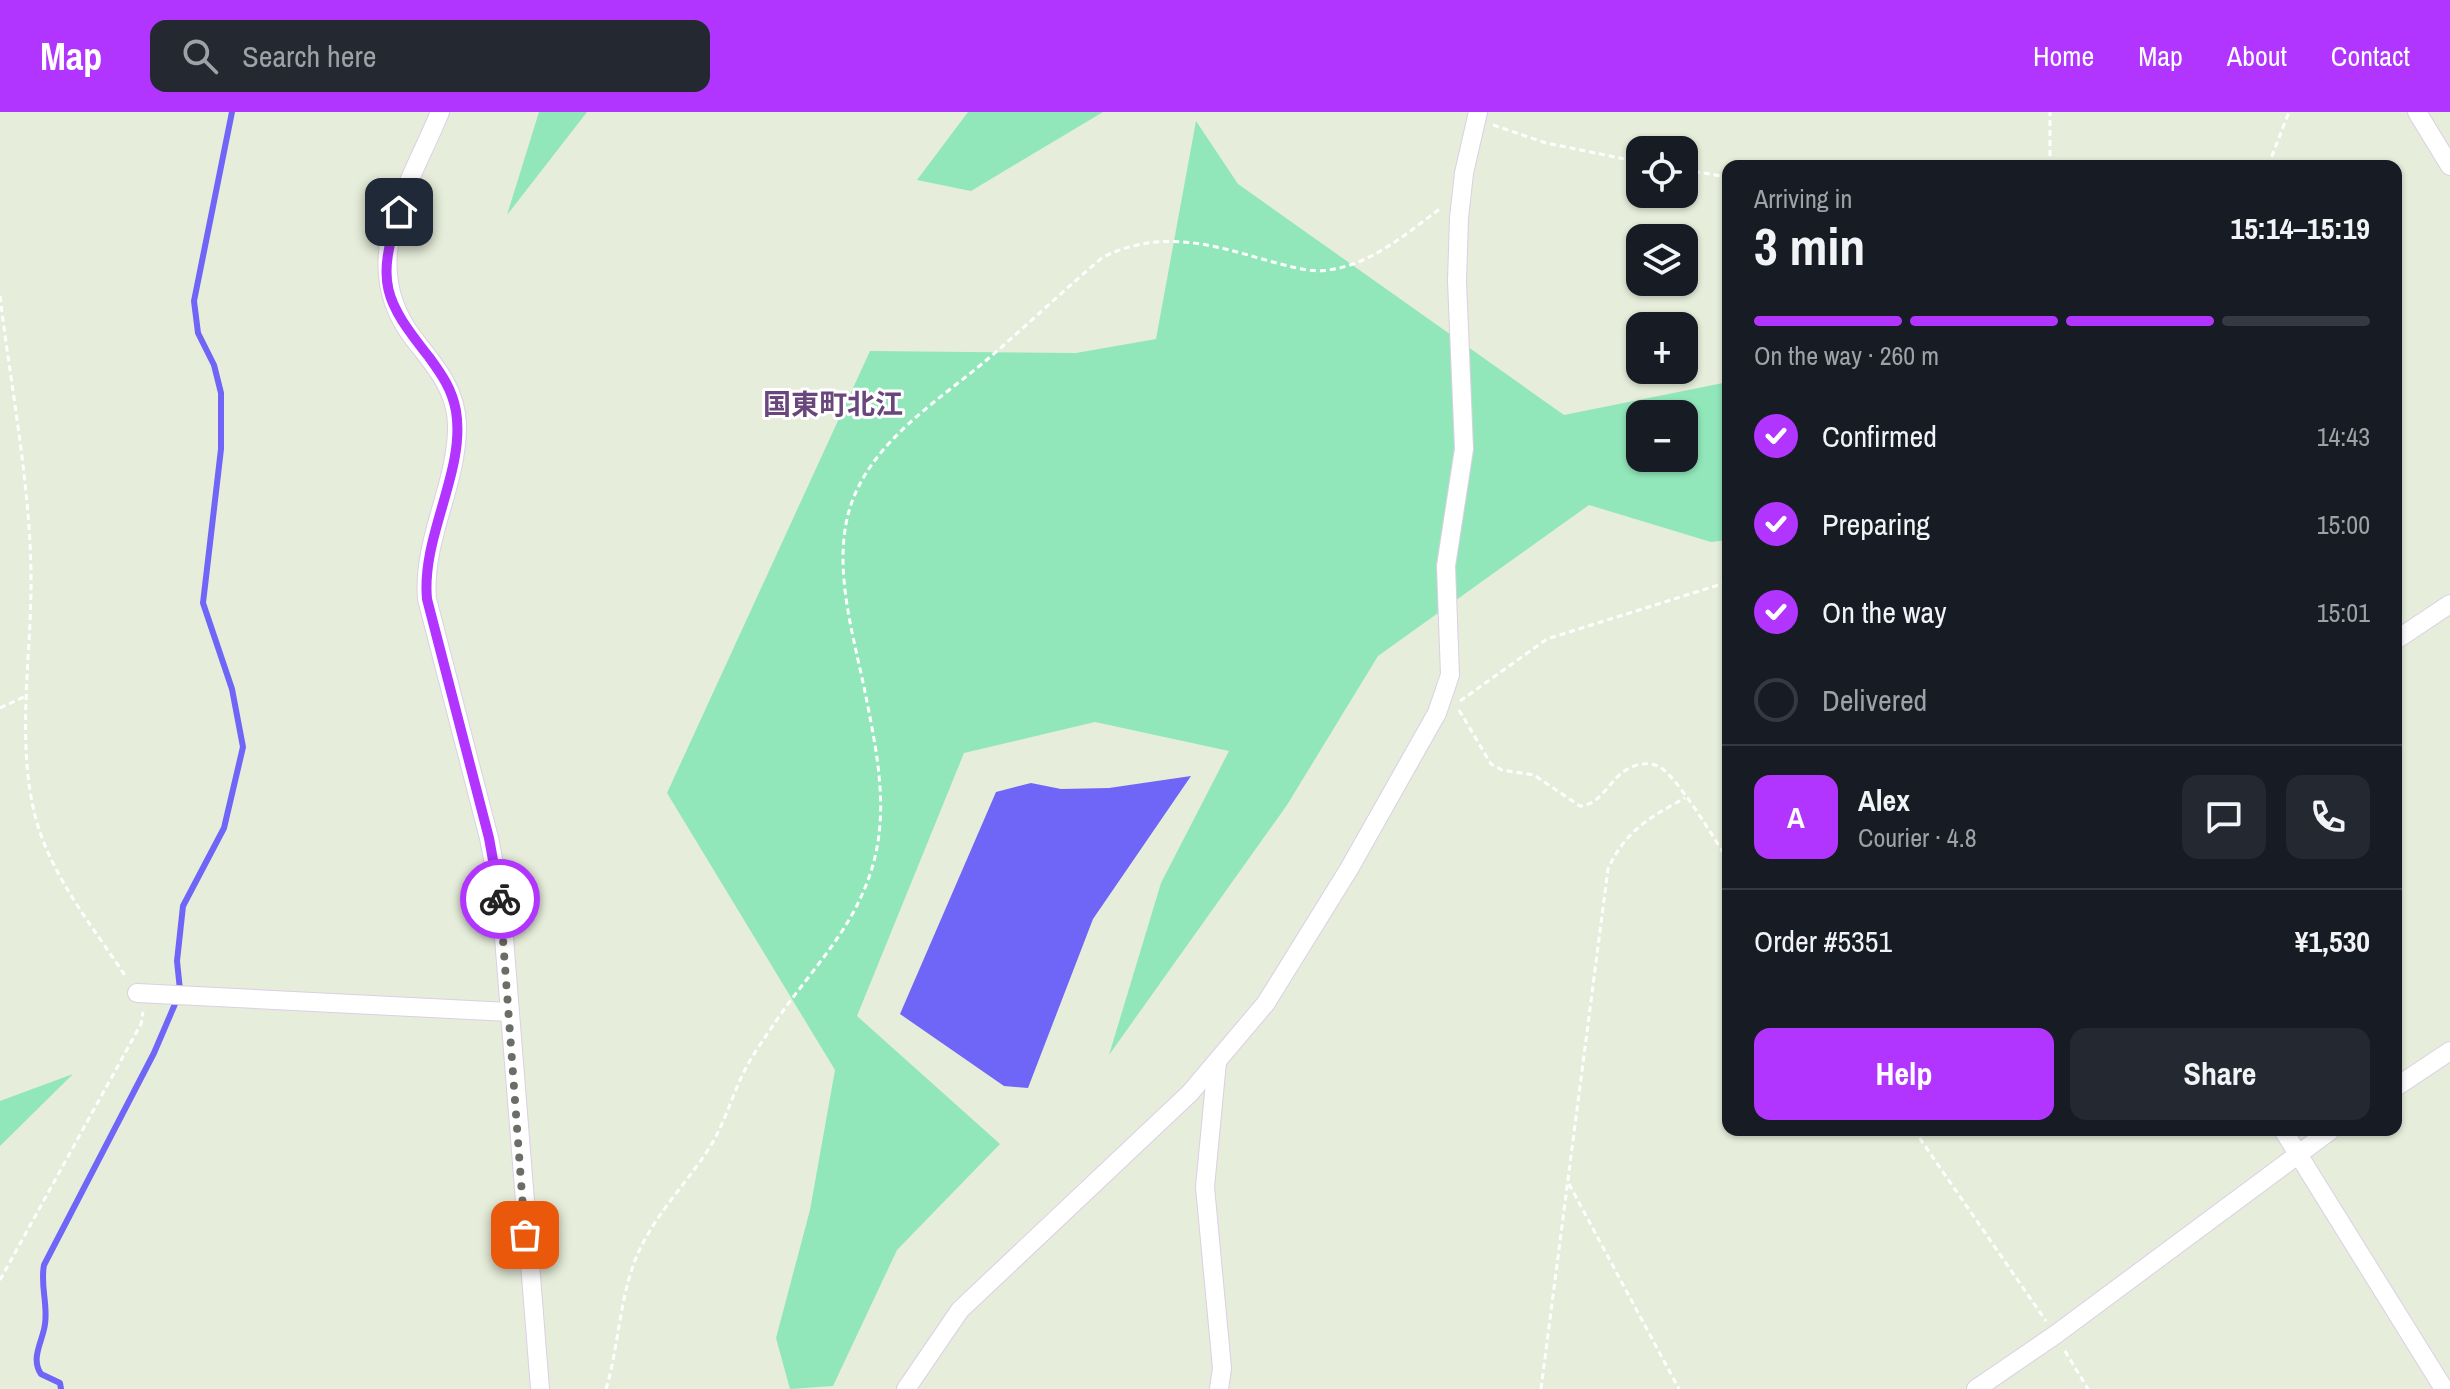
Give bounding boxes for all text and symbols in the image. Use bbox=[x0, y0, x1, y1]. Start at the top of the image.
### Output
search box bbox=[150, 20, 710, 92]
text: Map bbox=[40, 31, 102, 82]
icon: search bbox=[178, 34, 222, 78]
text: Search here bbox=[242, 36, 376, 76]
text: Home bbox=[2033, 37, 2094, 75]
text: Map bbox=[2138, 37, 2183, 75]
text: About bbox=[2227, 37, 2287, 75]
text: Contact bbox=[2331, 37, 2410, 75]
map controls bbox=[1626, 136, 1698, 472]
button: locate bbox=[1626, 136, 1698, 208]
pin bbox=[365, 178, 433, 246]
text: Arriving in bbox=[1754, 181, 1852, 216]
icon: home bbox=[377, 190, 421, 234]
text: 15:14–15:19 bbox=[2231, 208, 2370, 248]
text: 3 min bbox=[1754, 211, 1865, 281]
button: layers bbox=[1626, 224, 1698, 296]
button: + bbox=[1626, 312, 1698, 384]
text: On the way · 260 m bbox=[1754, 338, 1939, 373]
district label: 国東町北江 bbox=[763, 385, 903, 423]
button: − bbox=[1626, 400, 1698, 472]
icon: check bbox=[1754, 414, 1798, 458]
text: Confirmed bbox=[1822, 416, 1937, 456]
text: 14:43 bbox=[2317, 419, 2370, 454]
icon: check bbox=[1754, 502, 1798, 546]
text: Preparing bbox=[1822, 504, 1930, 544]
text: 15:00 bbox=[2317, 507, 2370, 542]
icon: check bbox=[1754, 590, 1798, 634]
text: On the way bbox=[1822, 592, 1946, 632]
text: 15:01 bbox=[2317, 595, 2370, 630]
text: Delivered bbox=[1822, 680, 1927, 720]
button: chat bbox=[2182, 775, 2266, 859]
button: phone bbox=[2286, 775, 2370, 859]
text: Alex bbox=[1858, 780, 1910, 820]
text: A bbox=[1787, 797, 1805, 837]
text: Courier · 4.8 bbox=[1858, 820, 1977, 855]
courier bbox=[460, 859, 540, 939]
icon: bike bbox=[478, 877, 522, 921]
text: Order #5351 bbox=[1754, 921, 1892, 961]
text: ¥1,530 bbox=[2295, 921, 2370, 961]
button: Help bbox=[1754, 1028, 2054, 1120]
button: Share bbox=[2070, 1028, 2370, 1120]
pin bbox=[491, 1201, 559, 1269]
icon: bag bbox=[503, 1213, 547, 1257]

